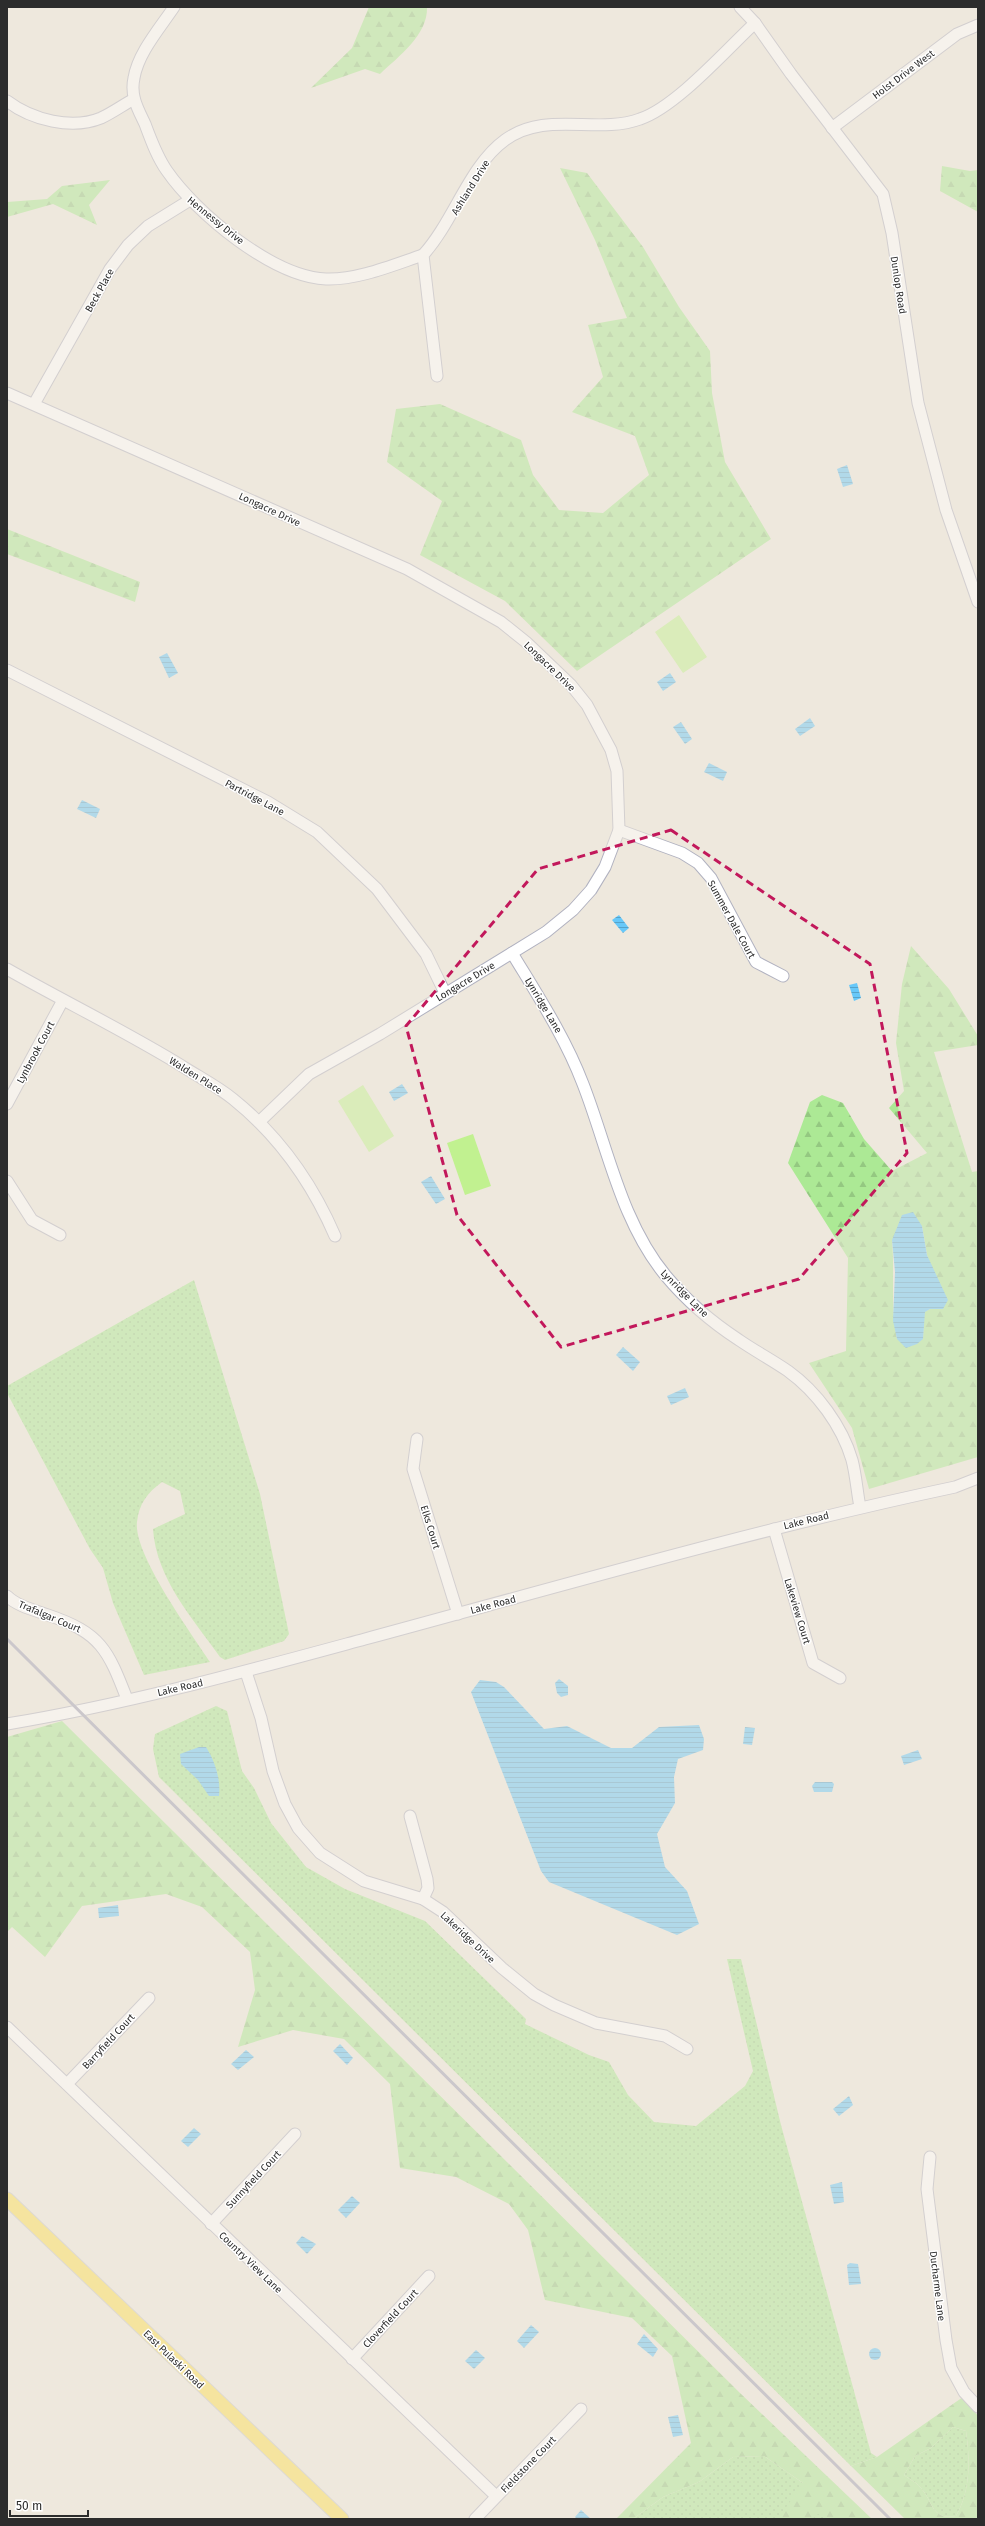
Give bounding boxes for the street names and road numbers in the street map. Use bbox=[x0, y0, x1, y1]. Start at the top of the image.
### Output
street label: Holst Drive West bbox=[870, 47, 937, 102]
street label: Ashland Drive bbox=[449, 158, 493, 217]
street label: Hennessy Drive bbox=[185, 194, 246, 247]
street label: Dunlop Road bbox=[888, 255, 909, 315]
street label: Beck Place bbox=[83, 267, 117, 314]
street label: Longacre Drive bbox=[237, 490, 302, 529]
street label: Longacre Drive bbox=[521, 639, 577, 694]
street label: Partridge Lane bbox=[223, 777, 286, 819]
street label: Summer Dale Court bbox=[705, 878, 758, 961]
street label: Longacre Drive bbox=[434, 960, 497, 1004]
street label: Lynridge Lane bbox=[522, 976, 564, 1035]
street label: Lynbrook Court bbox=[14, 1019, 57, 1086]
street label: Walden Place bbox=[167, 1055, 224, 1097]
street label: Lynridge Lane bbox=[658, 1267, 711, 1320]
street label: Elks Court bbox=[418, 1504, 442, 1551]
street label: Lake Road bbox=[782, 1510, 830, 1532]
street label: Lakeview Court bbox=[781, 1577, 813, 1646]
street label: Lake Road bbox=[469, 1593, 517, 1617]
street label: Trafalgar Court bbox=[17, 1598, 83, 1636]
street label: Lake Road bbox=[156, 1677, 204, 1699]
street label: Lakeridge Drive bbox=[438, 1909, 497, 1966]
street label: Barryfield Court bbox=[80, 2011, 138, 2072]
street label: Sunnyfield Court bbox=[224, 2148, 284, 2211]
street label: Country View Lane bbox=[216, 2229, 284, 2296]
street label: Ducharme Lane bbox=[927, 2250, 947, 2322]
street label: Cloverfield Court bbox=[361, 2287, 421, 2350]
street label: East Pulaski Road bbox=[141, 2328, 206, 2392]
street label: Fieldstone Court bbox=[499, 2434, 559, 2496]

